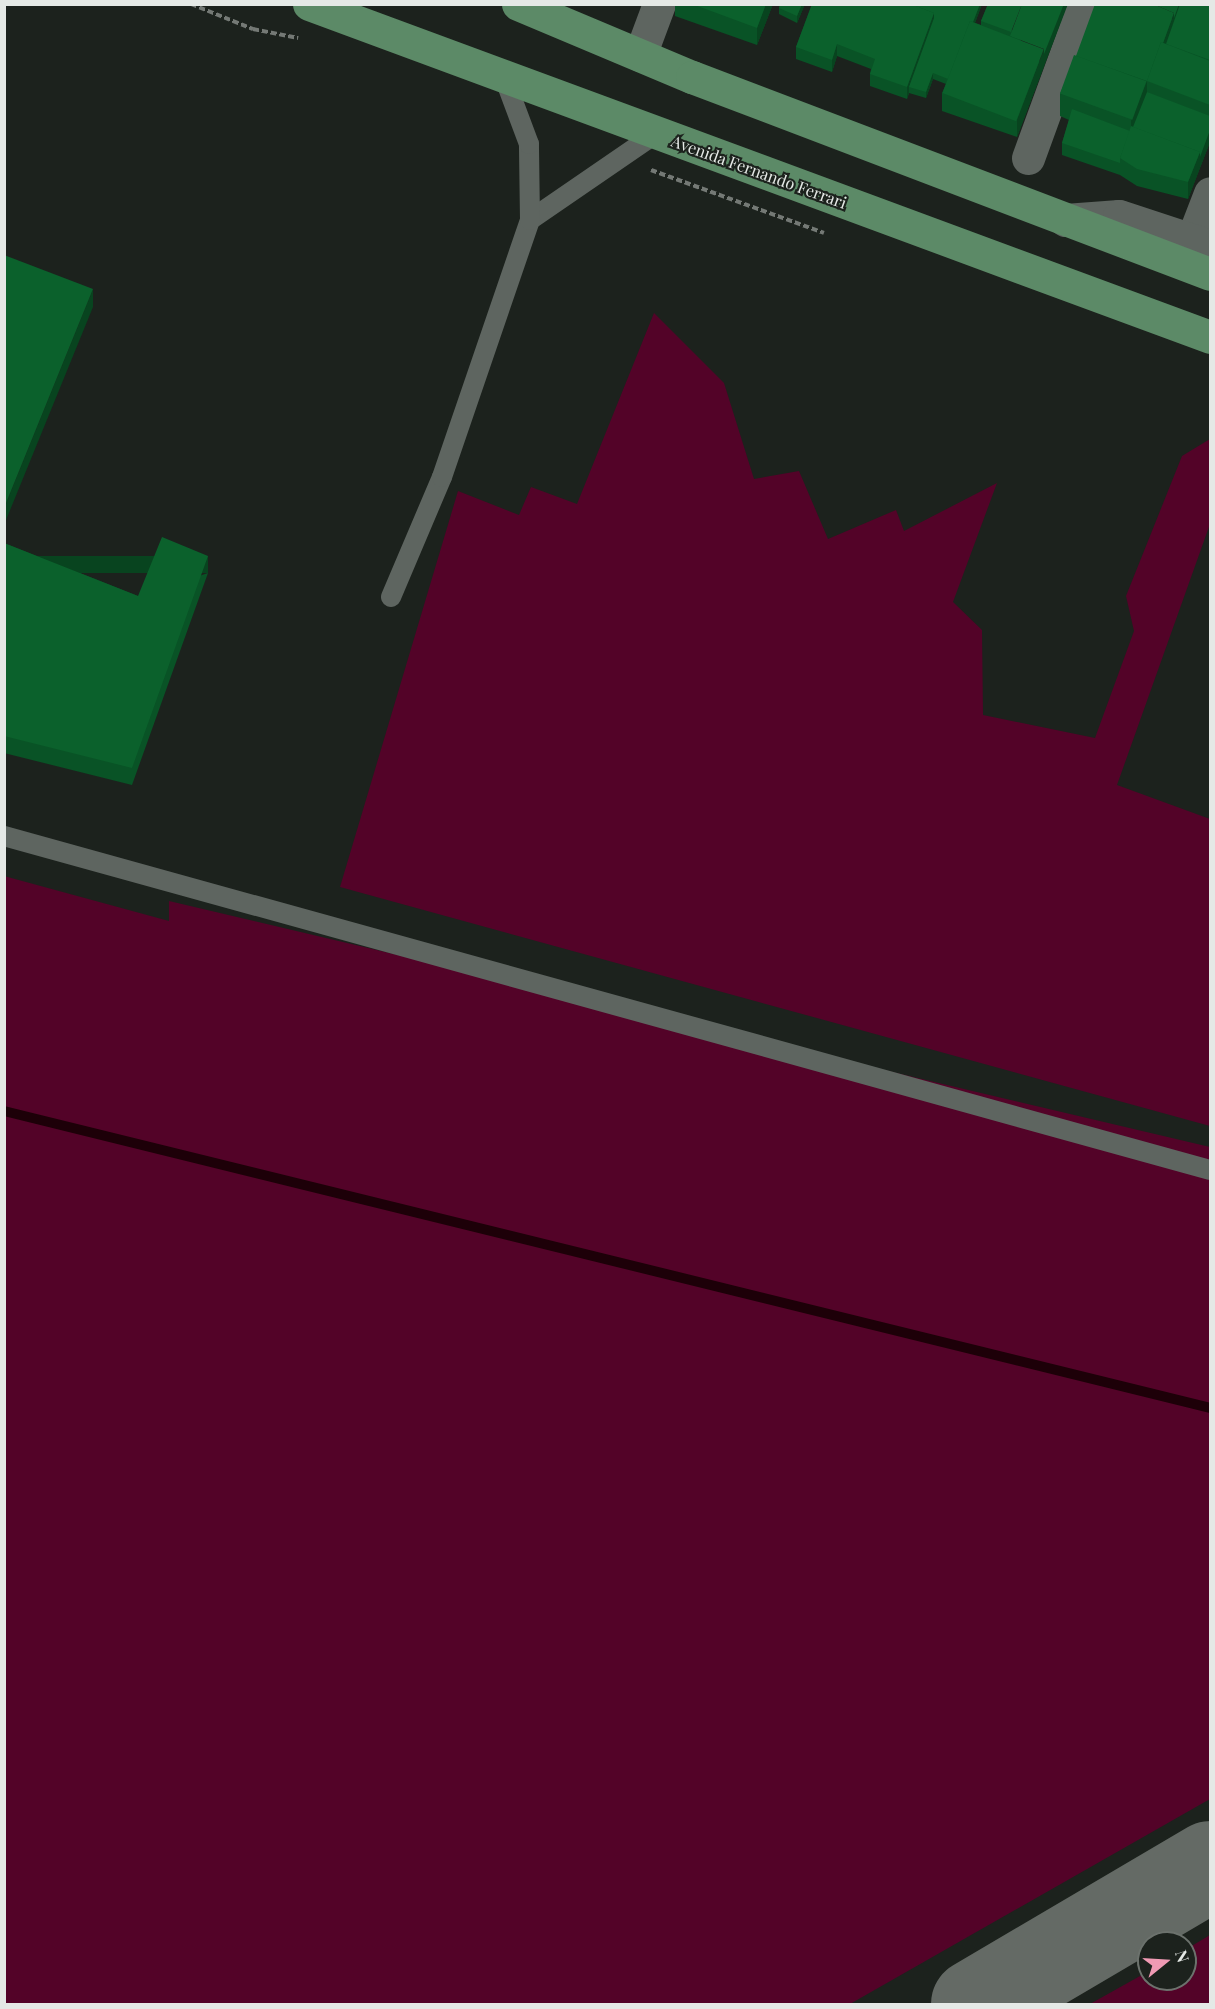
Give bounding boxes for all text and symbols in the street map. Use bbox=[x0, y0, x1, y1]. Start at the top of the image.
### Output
street label: Avenida Fernando Ferrari bbox=[669, 131, 849, 213]
north arrow bbox=[1137, 1931, 1197, 1991]
text: N bbox=[1171, 1947, 1194, 1965]

